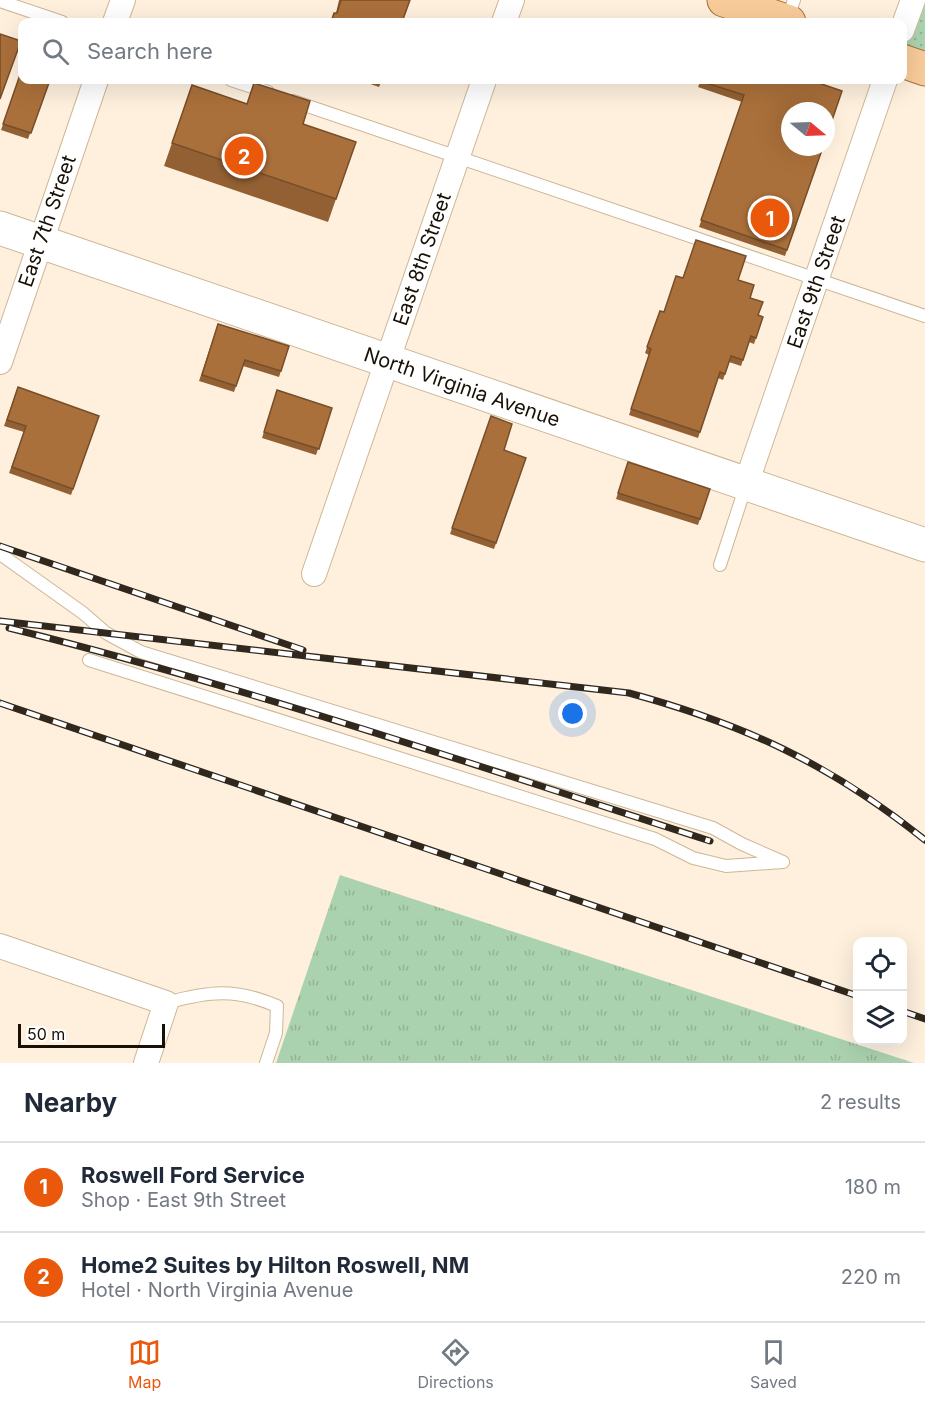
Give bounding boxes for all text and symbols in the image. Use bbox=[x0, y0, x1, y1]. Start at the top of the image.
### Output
search box bbox=[18, 18, 907, 84]
icon: search bbox=[39, 35, 72, 68]
text: Search here bbox=[87, 38, 213, 64]
north arrow bbox=[781, 102, 835, 156]
pin: 2 bbox=[224, 134, 264, 178]
street label: East 7th Street bbox=[13, 152, 81, 290]
street label: East 8th Street bbox=[388, 189, 456, 329]
pin: 1 bbox=[750, 196, 790, 240]
street label: East 9th Street bbox=[782, 212, 850, 352]
street label: North Virginia Avenue bbox=[361, 342, 563, 432]
your location bbox=[558, 699, 587, 728]
map controls bbox=[853, 937, 907, 1045]
button: locate bbox=[853, 937, 907, 991]
button: layers bbox=[853, 991, 907, 1045]
scale bar bbox=[18, 1021, 165, 1048]
text: 50 m bbox=[27, 1024, 65, 1044]
text: Nearby bbox=[24, 1087, 117, 1118]
text: 2 results bbox=[820, 1090, 901, 1114]
text: Roswell Ford Service bbox=[81, 1162, 305, 1188]
text: 1 bbox=[39, 1175, 48, 1199]
text: 180 m bbox=[845, 1175, 901, 1199]
text: Shop · East 9th Street bbox=[81, 1188, 286, 1212]
text: Home2 Suites by Hilton Roswell, NM bbox=[81, 1252, 469, 1278]
text: 2 bbox=[37, 1265, 50, 1289]
text: 220 m bbox=[841, 1265, 901, 1289]
text: Hotel · North Virginia Avenue bbox=[81, 1278, 353, 1302]
tab: Map bbox=[128, 1336, 161, 1392]
tab: Directions bbox=[418, 1336, 494, 1392]
tab: Saved bbox=[750, 1336, 797, 1392]

